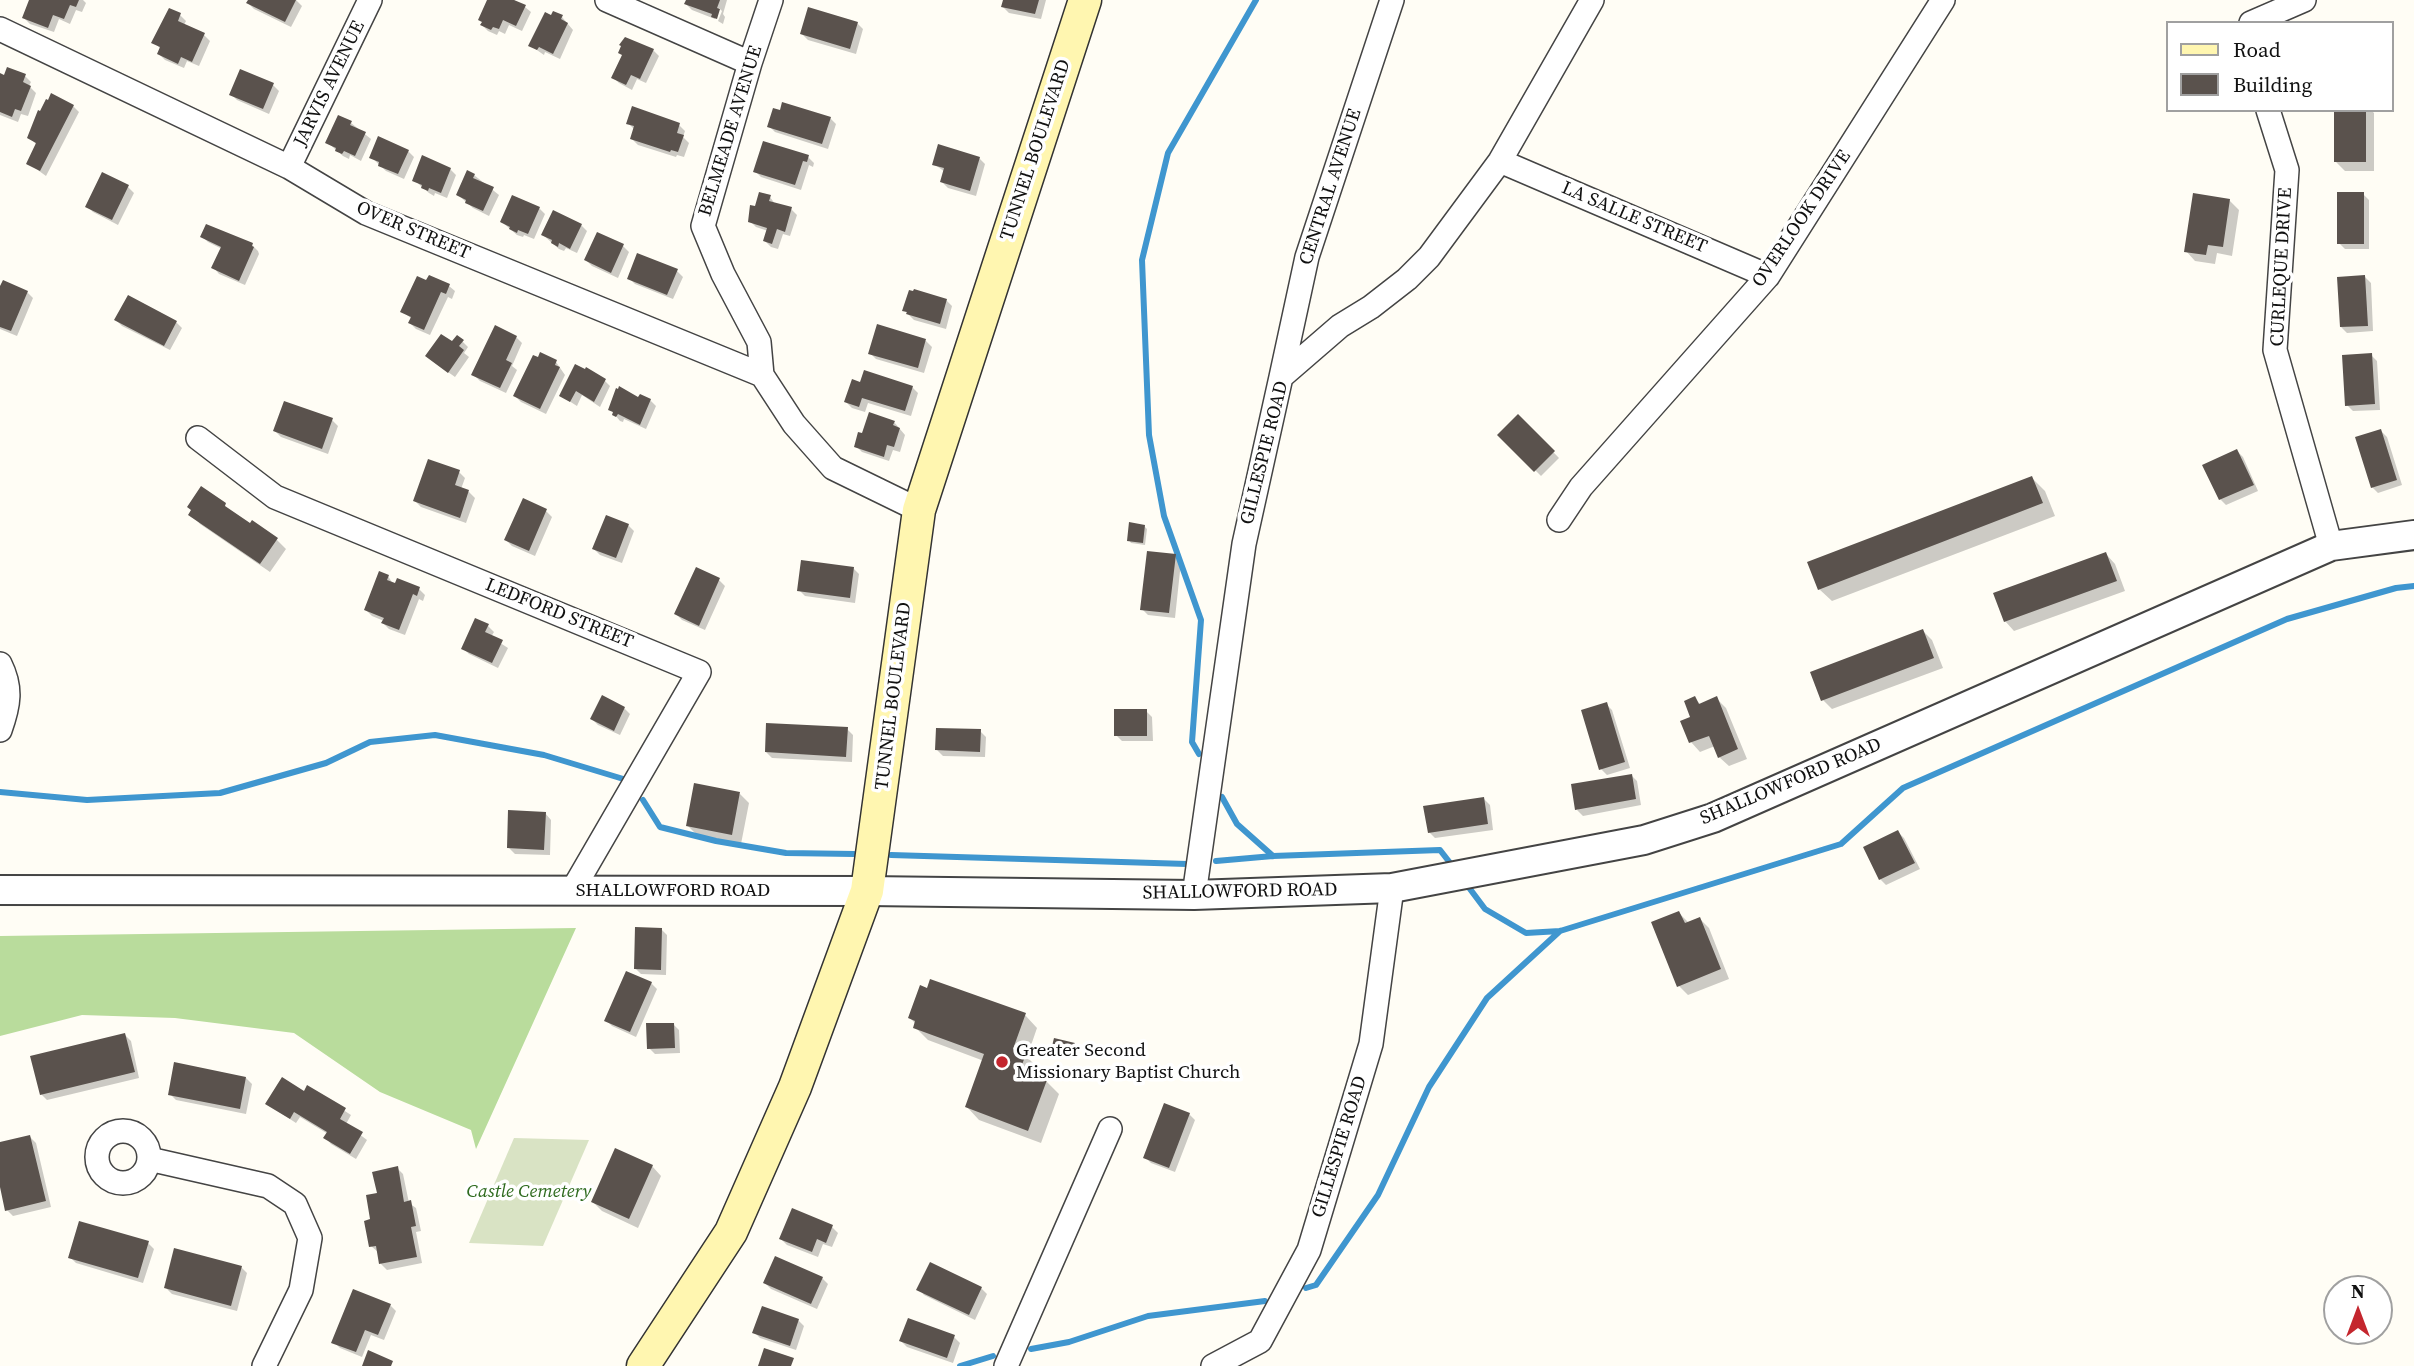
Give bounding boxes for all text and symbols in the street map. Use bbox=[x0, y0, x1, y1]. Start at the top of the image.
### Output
street label: JARVIS AVENUE bbox=[290, 17, 370, 151]
legend bbox=[2166, 21, 2393, 112]
text: Road bbox=[2233, 35, 2281, 64]
street label: BELMEADE AVENUE bbox=[694, 43, 768, 219]
street label: TUNNEL BOULEVARD bbox=[996, 57, 1076, 243]
text: Building bbox=[2233, 70, 2312, 99]
street label: CENTRAL AVENUE bbox=[1295, 106, 1367, 268]
street label: OVERLOOK DRIVE bbox=[1748, 146, 1856, 292]
street label: LA SALLE STREET bbox=[1558, 177, 1710, 259]
street label: CURLEQUE DRIVE bbox=[2266, 187, 2298, 347]
street label: OVER STREET bbox=[353, 197, 473, 265]
street label: GILLESPIE ROAD bbox=[1236, 379, 1294, 527]
street label: LEDFORD STREET bbox=[482, 574, 636, 654]
street label: TUNNEL BOULEVARD bbox=[871, 601, 917, 791]
street label: SHALLOWFORD ROAD bbox=[1697, 733, 1885, 831]
street label: SHALLOWFORD ROAD bbox=[1142, 879, 1338, 905]
street label: SHALLOWFORD ROAD bbox=[576, 880, 770, 902]
place label: Greater Second Missionary Baptist Church bbox=[1016, 1040, 1240, 1084]
marker: Greater Second Missionary Baptist Church bbox=[994, 1054, 1010, 1070]
street label: GILLESPIE ROAD bbox=[1308, 1073, 1372, 1221]
park label: Castle Cemetery bbox=[467, 1181, 591, 1203]
north arrow bbox=[2323, 1275, 2393, 1345]
text: N bbox=[2351, 1278, 2365, 1304]

